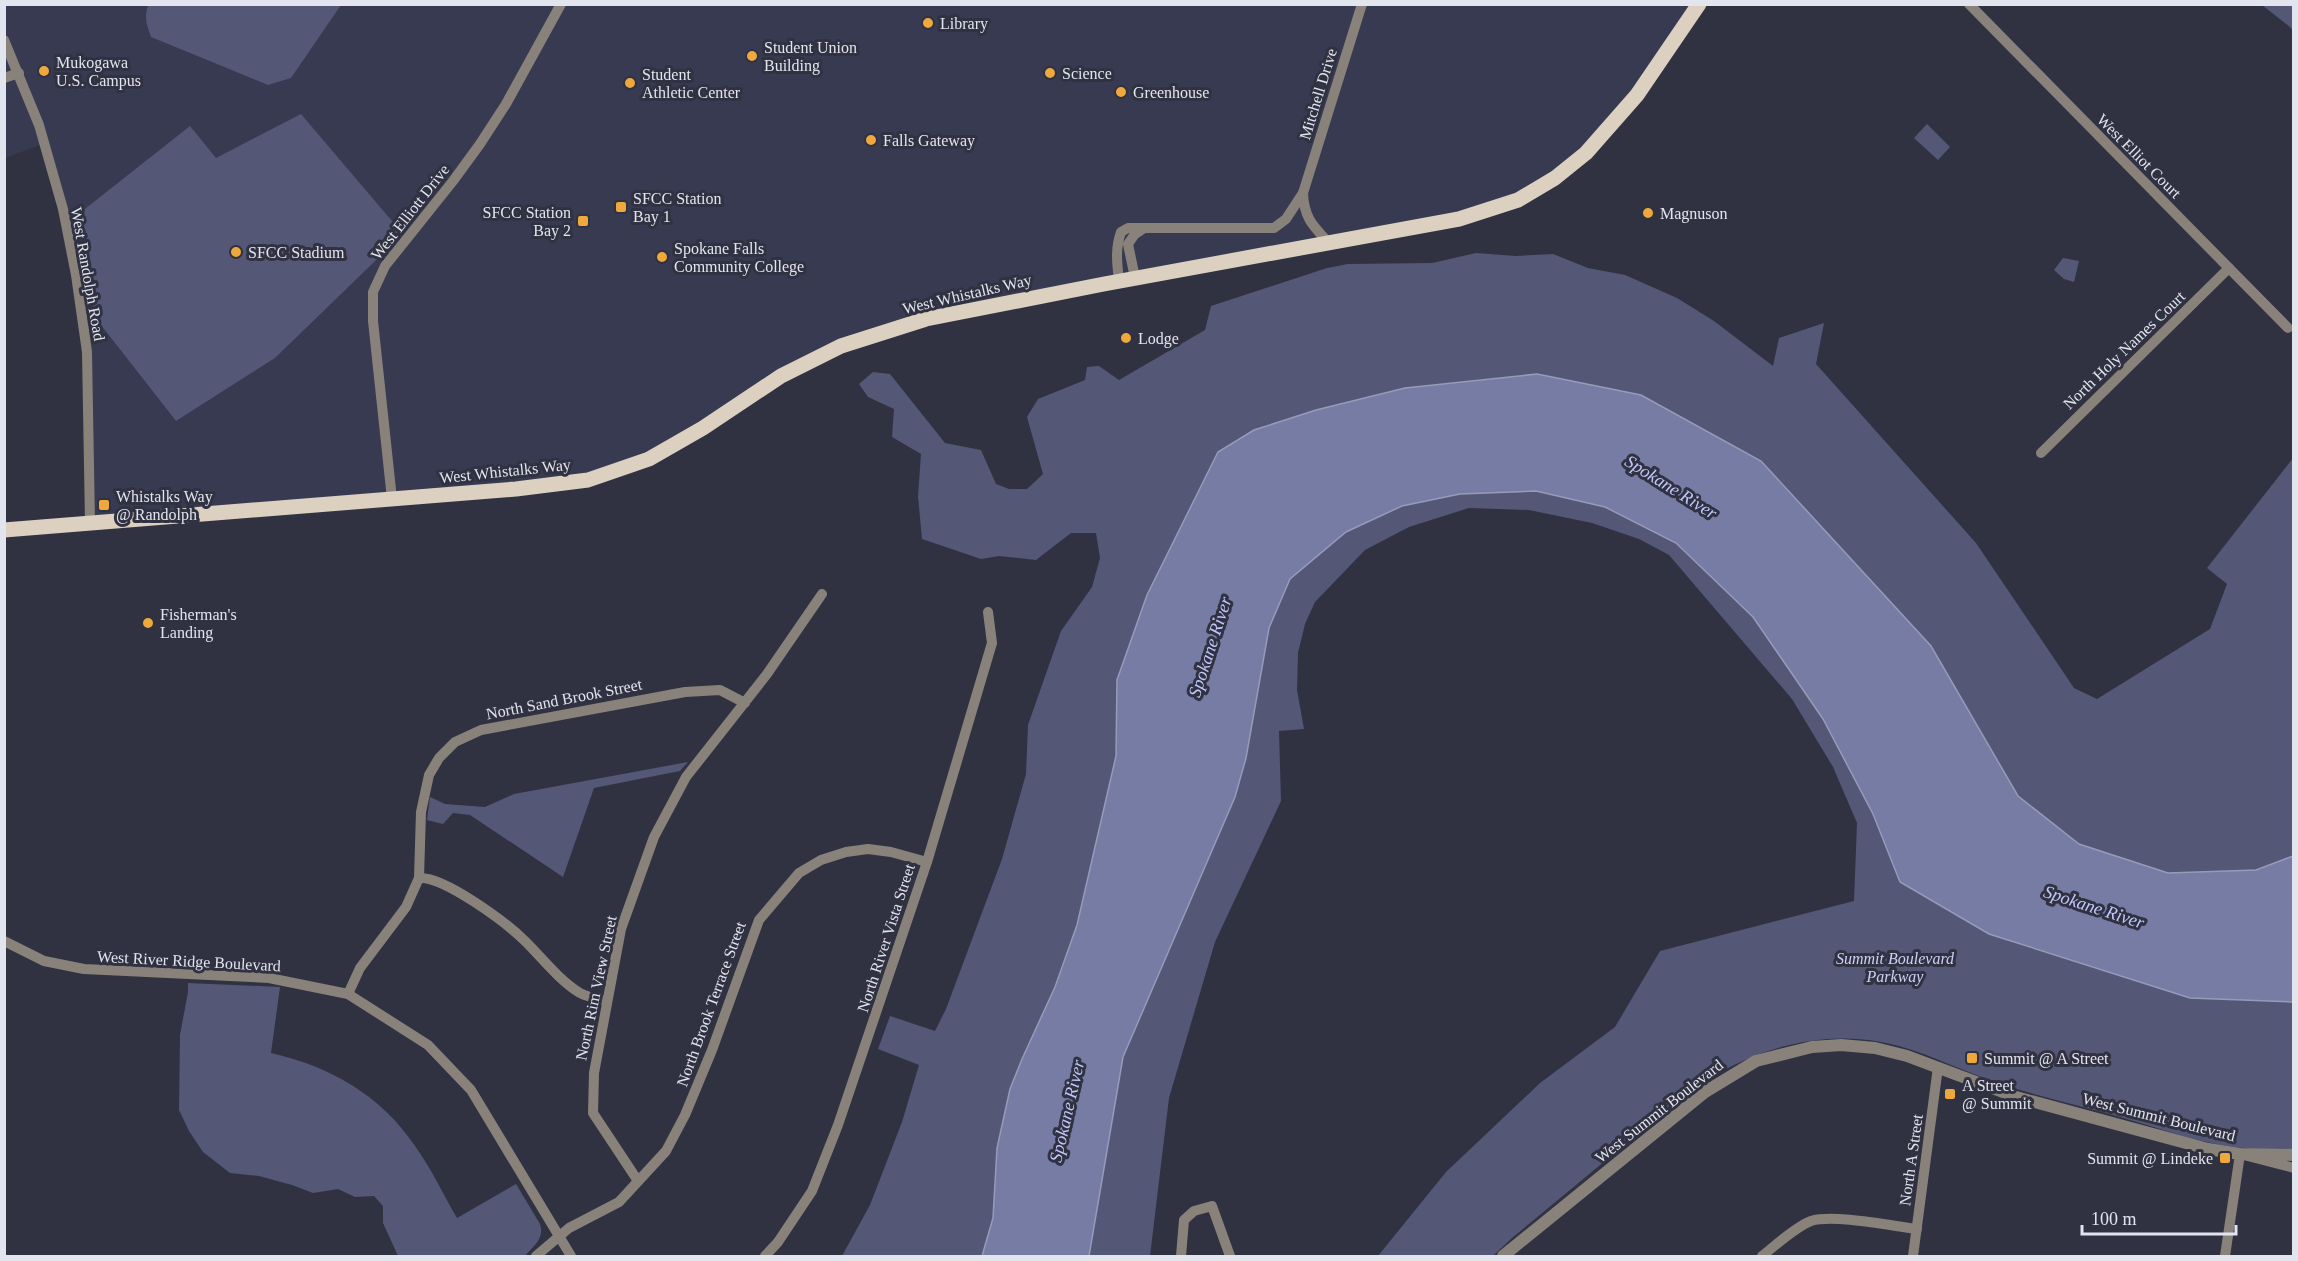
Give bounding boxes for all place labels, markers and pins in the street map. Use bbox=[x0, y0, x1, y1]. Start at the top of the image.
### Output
place label: Library bbox=[940, 15, 988, 33]
marker: Library bbox=[921, 16, 935, 30]
place label: Student Union Building bbox=[764, 39, 857, 75]
marker: Student Union Building bbox=[745, 49, 759, 63]
place label: Mukogawa U.S. Campus bbox=[56, 54, 141, 90]
marker: Mukogawa U.S. Campus bbox=[37, 64, 51, 78]
place label: Science bbox=[1062, 65, 1112, 82]
place label: Student Athletic Center bbox=[642, 66, 741, 101]
marker: Science bbox=[1043, 66, 1057, 80]
marker: Student Athletic Center bbox=[623, 76, 637, 90]
place label: Greenhouse bbox=[1133, 84, 1209, 101]
marker: Greenhouse bbox=[1114, 85, 1128, 99]
place label: Falls Gateway bbox=[883, 132, 975, 150]
marker: Falls Gateway bbox=[864, 133, 878, 147]
place label: SFCC Station Bay 1 bbox=[633, 190, 721, 226]
marker: SFCC Station Bay 1 bbox=[614, 200, 628, 214]
place label: SFCC Station Bay 2 bbox=[483, 204, 571, 240]
place label: Magnuson bbox=[1660, 205, 1728, 223]
marker: Magnuson bbox=[1641, 206, 1655, 220]
marker: SFCC Station Bay 2 bbox=[576, 214, 590, 228]
place label: Spokane Falls Community College bbox=[674, 240, 804, 276]
place label: SFCC Stadium bbox=[248, 244, 345, 261]
marker: SFCC Stadium bbox=[229, 245, 243, 259]
marker: Spokane Falls Community College bbox=[655, 250, 669, 264]
place label: Lodge bbox=[1138, 330, 1179, 348]
marker: Lodge bbox=[1119, 331, 1133, 345]
place label: Whistalks Way @ Randolph bbox=[116, 488, 213, 524]
marker: Whistalks Way @ Randolph bbox=[97, 498, 111, 512]
place label: Fisherman's Landing bbox=[160, 606, 237, 642]
marker: Fisherman's Landing bbox=[141, 616, 155, 630]
place label: Summit @ A Street bbox=[1984, 1050, 2109, 1068]
marker: Summit @ A Street bbox=[1965, 1051, 1979, 1065]
place label: A Street @ Summit bbox=[1962, 1077, 2032, 1113]
marker: A Street @ Summit bbox=[1943, 1087, 1957, 1101]
place label: Summit @ Lindeke bbox=[2087, 1150, 2213, 1168]
marker: Summit @ Lindeke bbox=[2218, 1151, 2232, 1165]

